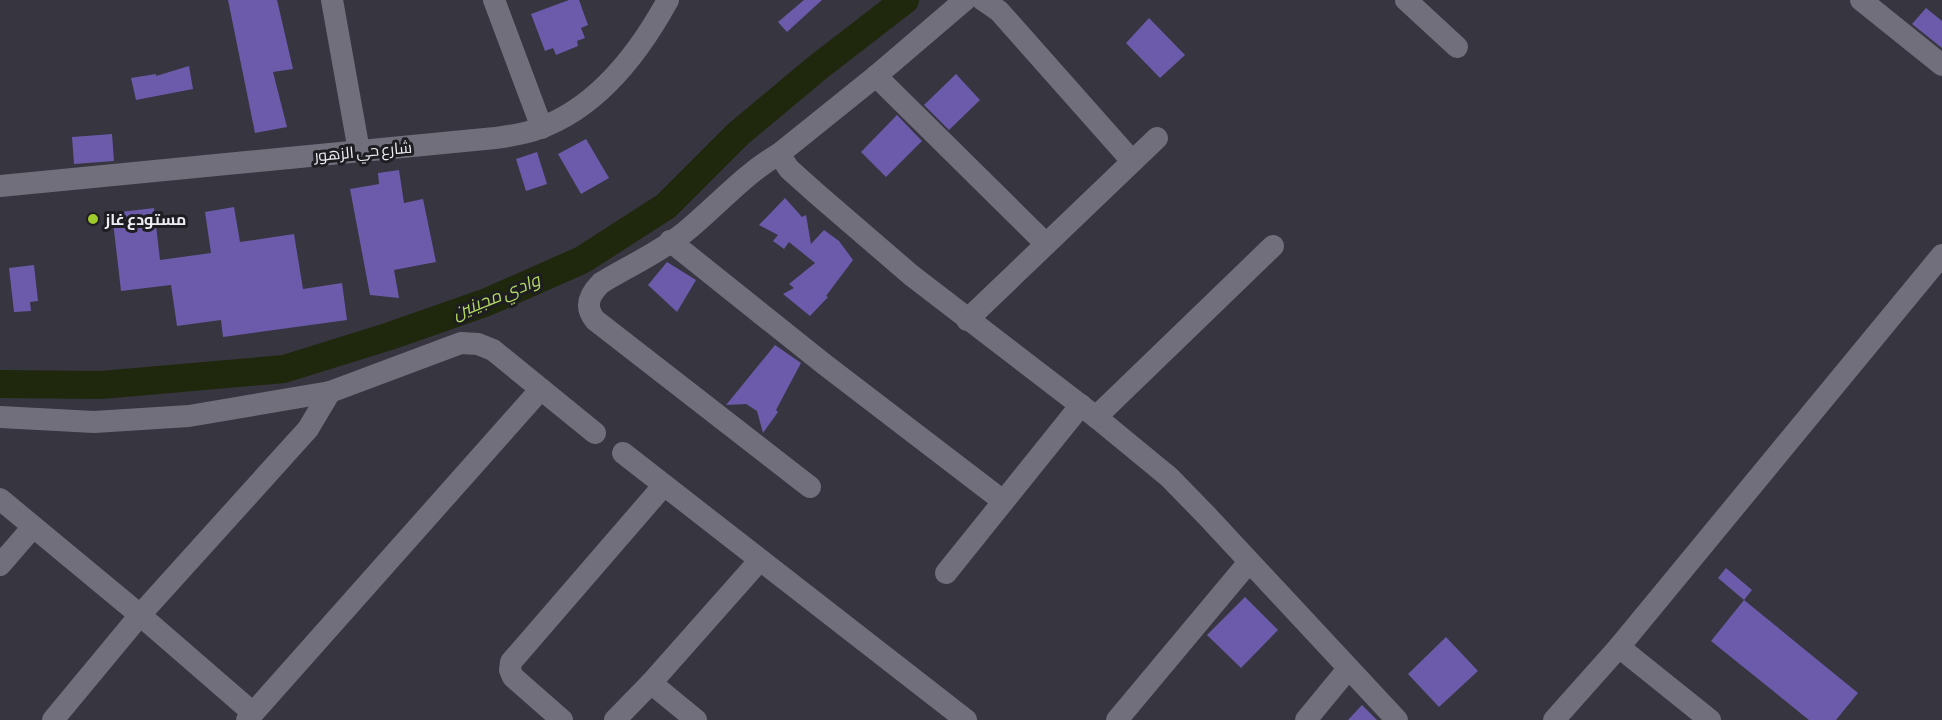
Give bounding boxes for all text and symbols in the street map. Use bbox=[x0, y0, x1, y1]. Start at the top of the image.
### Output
street label: شارع حي الزهور bbox=[312, 138, 413, 169]
place label: مستودع غاز bbox=[104, 210, 186, 230]
marker: مستودع غاز bbox=[86, 212, 100, 226]
water label: وادي مجينين bbox=[449, 268, 546, 327]

